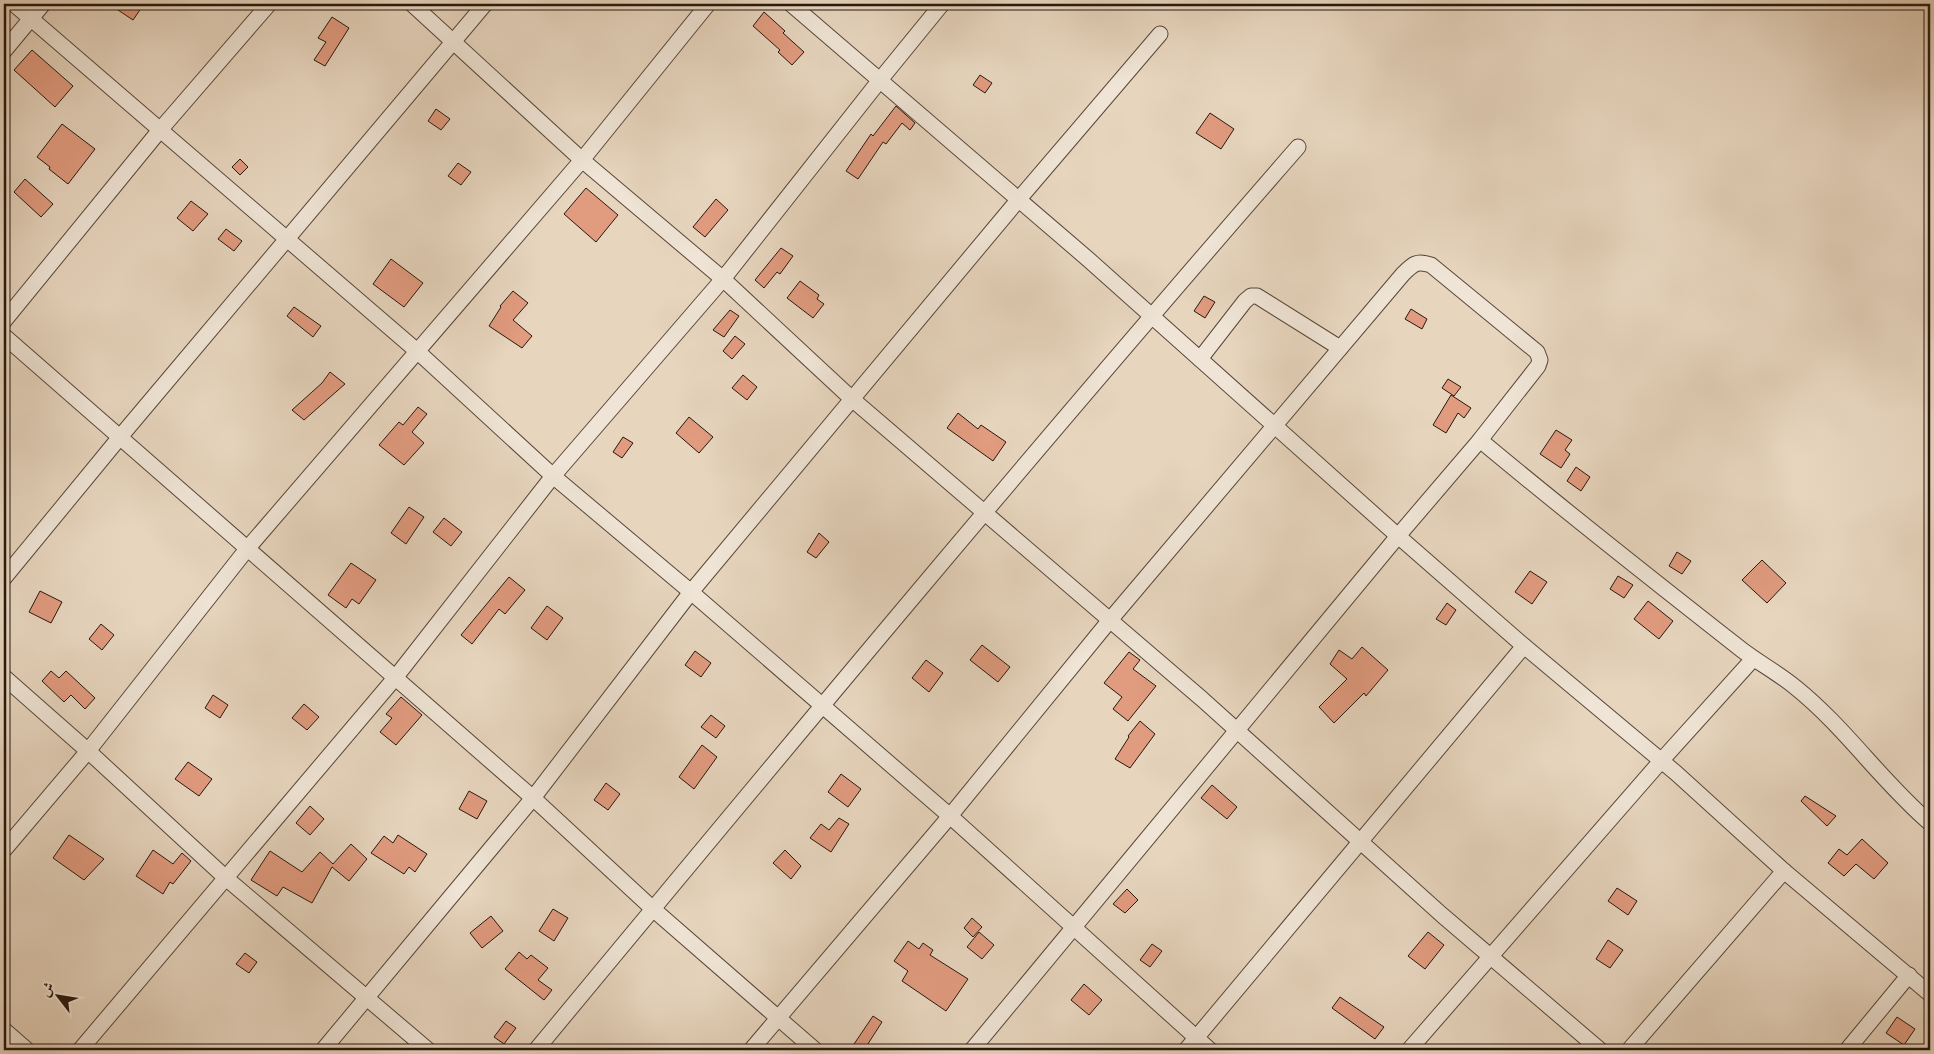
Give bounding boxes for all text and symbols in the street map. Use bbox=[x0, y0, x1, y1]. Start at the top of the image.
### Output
north arrow bbox=[32, 972, 82, 1022]
text: ش bbox=[36, 979, 59, 1000]

